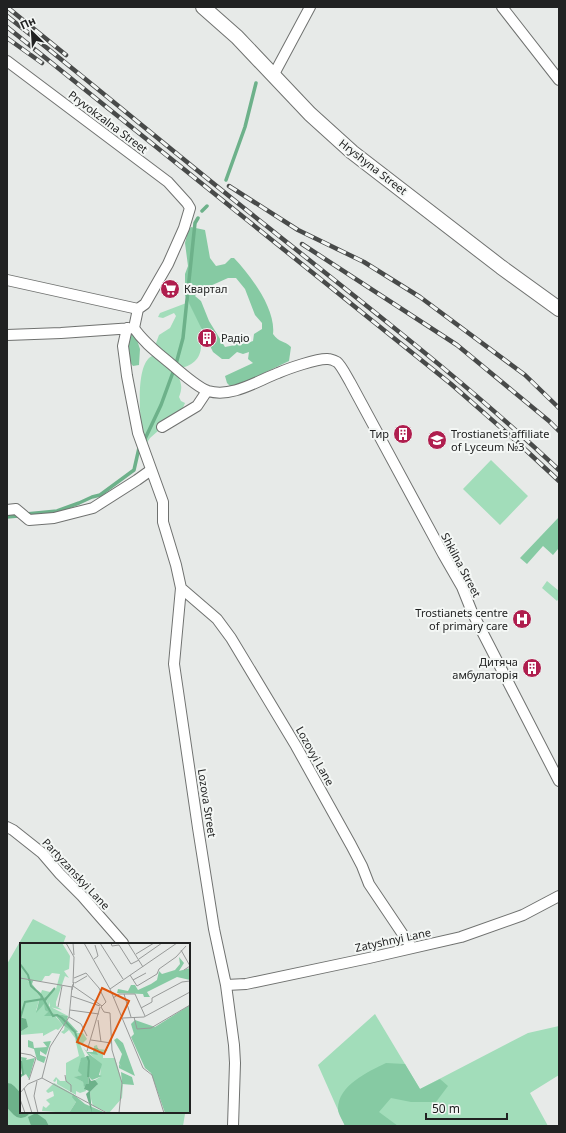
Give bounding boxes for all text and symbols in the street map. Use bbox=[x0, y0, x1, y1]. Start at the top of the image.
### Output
north arrow bbox=[12, 12, 52, 52]
text: Пн bbox=[17, 12, 38, 33]
street label: Pryvokzalna Street bbox=[66, 87, 151, 156]
street label: Hryshyna Street bbox=[336, 135, 410, 198]
supermarket icon: Квартал bbox=[159, 278, 181, 300]
place label: Квартал bbox=[184, 281, 227, 296]
building icon: Радіо bbox=[196, 327, 218, 349]
place label: Радіо bbox=[221, 330, 250, 345]
building icon: Тир bbox=[392, 423, 414, 445]
place label: Тир bbox=[370, 426, 389, 441]
place label: Trostianets affiliate of Lyceum №3 bbox=[451, 426, 550, 454]
school or university icon: Trostianets affiliate of Lyceum №3 bbox=[426, 429, 448, 451]
street label: Shkilna Street bbox=[438, 530, 485, 600]
place label: Trostianets centre of primary care bbox=[415, 605, 508, 633]
hospital icon: Trostianets centre of primary care bbox=[511, 608, 533, 630]
place label: Дитяча амбулаторія bbox=[452, 654, 518, 682]
building icon: Дитяча амбулаторія bbox=[521, 657, 543, 679]
street label: Lozovyi Lane bbox=[293, 723, 338, 788]
street label: Lozova Street bbox=[195, 768, 220, 838]
street label: Partyzanskyi Lane bbox=[39, 835, 113, 913]
street label: Zatyshnyi Lane bbox=[354, 924, 432, 955]
inset map bbox=[20, 943, 190, 1113]
scale bar bbox=[426, 1095, 507, 1121]
text: 50 m bbox=[432, 1100, 460, 1117]

